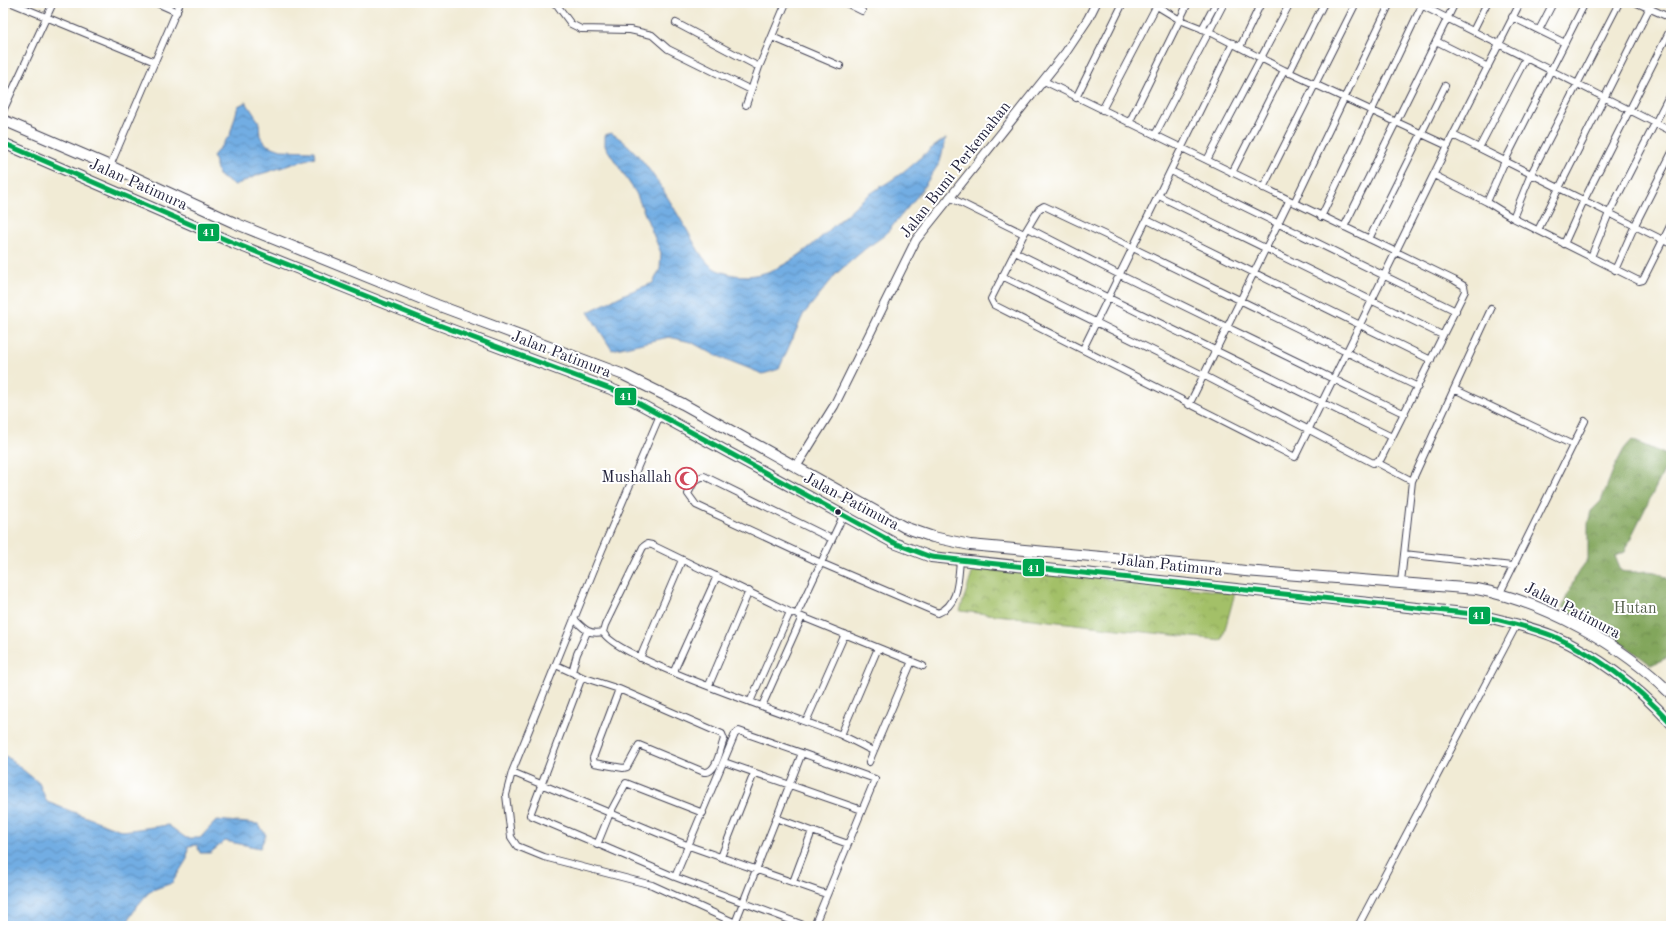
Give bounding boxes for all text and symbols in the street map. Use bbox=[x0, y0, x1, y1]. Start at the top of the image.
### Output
street label: Jalan Bumi Perkemahan bbox=[898, 98, 1014, 241]
street label: Jalan Patimura bbox=[87, 156, 190, 214]
line badge: 41 bbox=[197, 223, 220, 242]
text: 41 bbox=[203, 228, 215, 239]
street label: Jalan Patimura bbox=[509, 329, 613, 381]
line badge: 41 bbox=[614, 387, 637, 406]
text: 41 bbox=[620, 392, 632, 403]
mosque icon: Mushallah bbox=[674, 465, 700, 491]
place label: Mushallah bbox=[601, 470, 672, 486]
street label: Jalan Patimura bbox=[801, 470, 901, 534]
unlabelled marker bbox=[833, 507, 843, 517]
street label: Jalan Patimura bbox=[1117, 553, 1223, 579]
line badge: 41 bbox=[1022, 558, 1045, 577]
text: 41 bbox=[1028, 564, 1040, 575]
street label: Jalan Patimura bbox=[1521, 580, 1623, 642]
park label: Hutan bbox=[1613, 601, 1657, 617]
line badge: 41 bbox=[1468, 606, 1491, 625]
text: 41 bbox=[1473, 611, 1485, 622]

